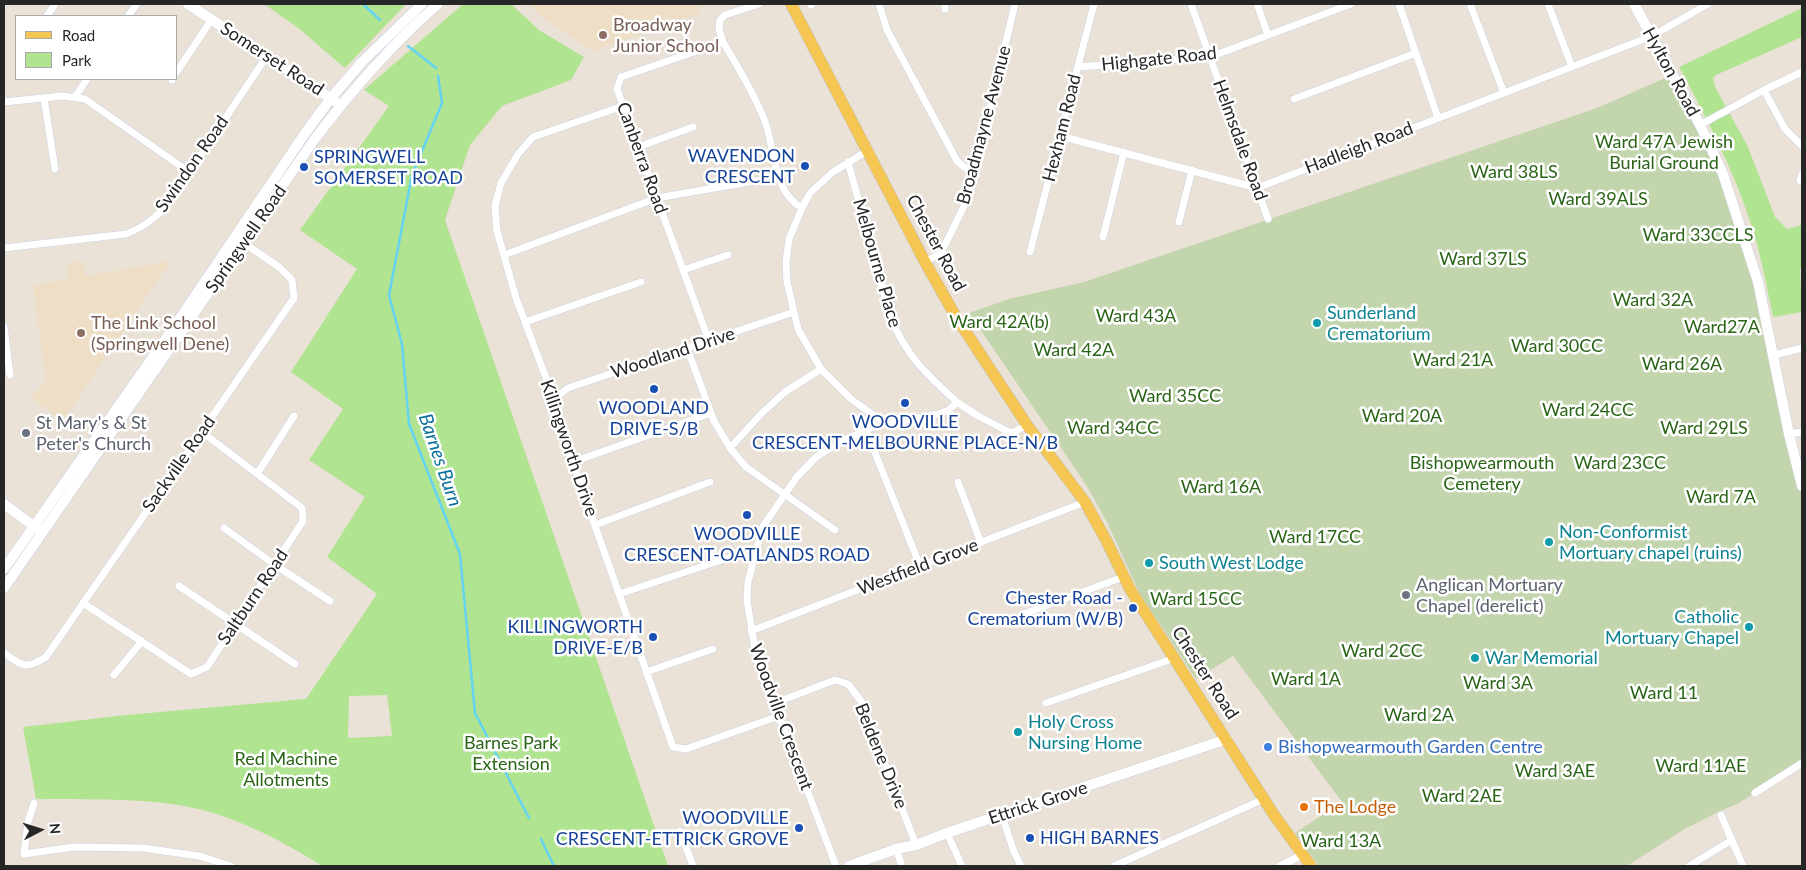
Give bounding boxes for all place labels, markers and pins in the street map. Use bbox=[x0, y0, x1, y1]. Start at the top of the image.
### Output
place label: Broadway Junior School bbox=[613, 14, 719, 56]
marker: Broadway Junior School bbox=[597, 29, 609, 41]
place label: WAVENDON CRESCENT bbox=[688, 145, 795, 188]
place label: SPRINGWELL SOMERSET ROAD bbox=[314, 146, 463, 188]
marker: WAVENDON CRESCENT bbox=[799, 160, 811, 172]
marker: SPRINGWELL SOMERSET ROAD bbox=[298, 161, 310, 173]
place label: Sunderland Crematorium bbox=[1327, 302, 1431, 344]
place label: The Link School (Springwell Dene) bbox=[91, 312, 229, 354]
marker: Sunderland Crematorium bbox=[1311, 317, 1323, 329]
marker: The Link School (Springwell Dene) bbox=[75, 327, 87, 339]
marker: WOODLAND DRIVE-S/B bbox=[648, 383, 660, 395]
place label: WOODLAND DRIVE-S/B bbox=[599, 397, 709, 439]
marker: WOODVILLE CRESCENT-MELBOURNE PLACE-N/B bbox=[899, 397, 911, 409]
place label: WOODVILLE CRESCENT-MELBOURNE PLACE-N/B bbox=[752, 411, 1058, 454]
place label: St Mary's & St Peter's Church bbox=[36, 412, 151, 454]
marker: St Mary's & St Peter's Church bbox=[20, 427, 32, 439]
marker: WOODVILLE CRESCENT-OATLANDS ROAD bbox=[741, 509, 753, 521]
place label: Non-Conformist Mortuary chapel (ruins) bbox=[1559, 521, 1742, 564]
place label: WOODVILLE CRESCENT-OATLANDS ROAD bbox=[624, 523, 870, 566]
marker: Non-Conformist Mortuary chapel (ruins) bbox=[1543, 536, 1555, 548]
place label: South West Lodge bbox=[1159, 552, 1304, 574]
marker: South West Lodge bbox=[1143, 557, 1155, 569]
place label: Anglican Mortuary Chapel (derelict) bbox=[1416, 574, 1563, 616]
place label: Chester Road - Crematorium (W/B) bbox=[968, 587, 1123, 630]
marker: Anglican Mortuary Chapel (derelict) bbox=[1400, 589, 1412, 601]
marker: Chester Road - Crematorium (W/B) bbox=[1127, 602, 1139, 614]
place label: Catholic Mortuary Chapel bbox=[1605, 606, 1739, 649]
place label: KILLINGWORTH DRIVE-E/B bbox=[508, 616, 643, 659]
marker: Catholic Mortuary Chapel bbox=[1743, 621, 1755, 633]
marker: KILLINGWORTH DRIVE-E/B bbox=[647, 631, 659, 643]
place label: War Memorial bbox=[1485, 647, 1598, 669]
marker: War Memorial bbox=[1469, 652, 1481, 664]
place label: Holy Cross Nursing Home bbox=[1028, 711, 1142, 754]
marker: Holy Cross Nursing Home bbox=[1012, 726, 1024, 738]
place label: Bishopwearmouth Garden Centre bbox=[1278, 736, 1543, 758]
marker: Bishopwearmouth Garden Centre bbox=[1262, 741, 1274, 753]
place label: The Lodge bbox=[1314, 796, 1396, 818]
marker: The Lodge bbox=[1298, 801, 1310, 813]
place label: WOODVILLE CRESCENT-ETTRICK GROVE bbox=[556, 807, 789, 850]
marker: WOODVILLE CRESCENT-ETTRICK GROVE bbox=[793, 822, 805, 834]
place label: HIGH BARNES bbox=[1040, 827, 1159, 849]
marker: HIGH BARNES bbox=[1024, 832, 1036, 844]

